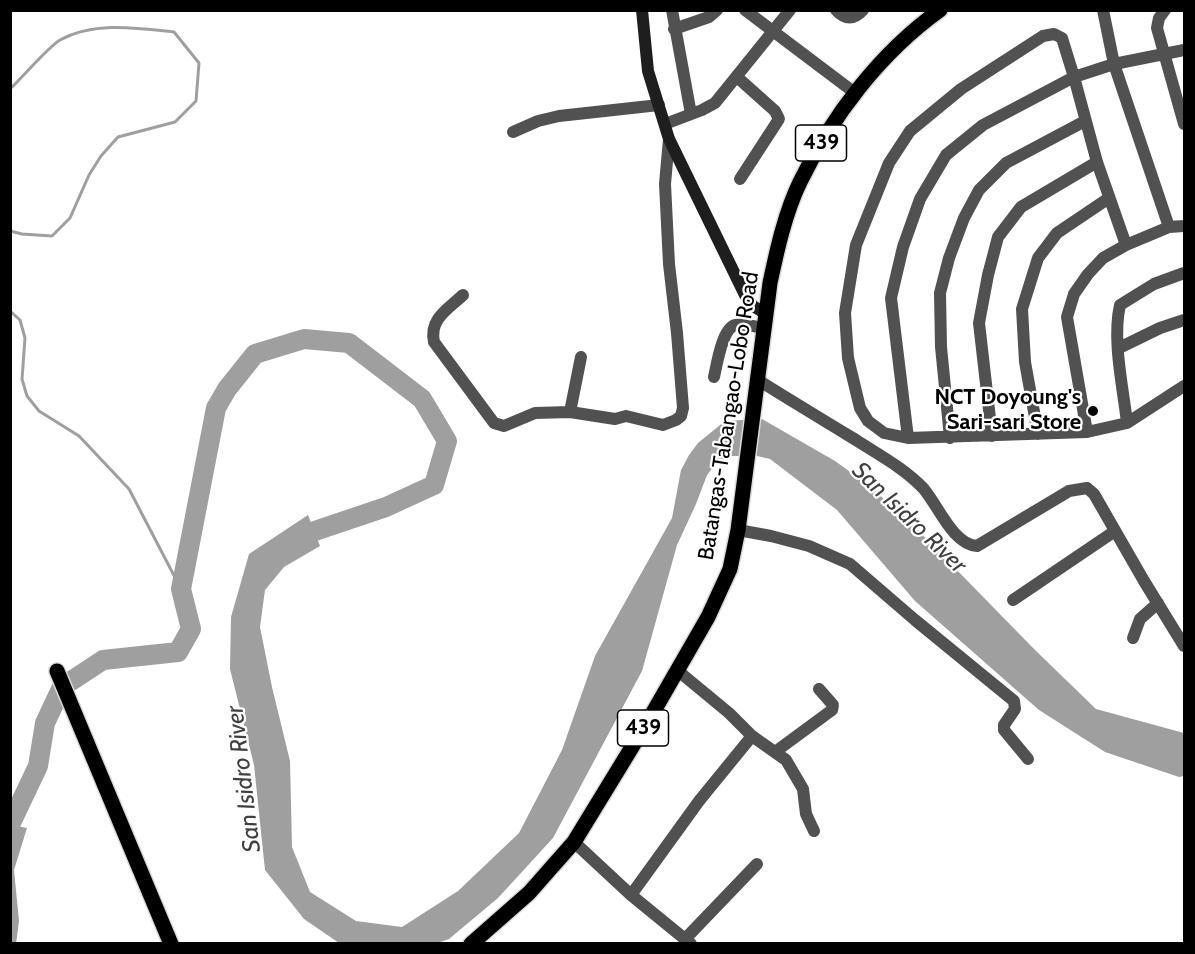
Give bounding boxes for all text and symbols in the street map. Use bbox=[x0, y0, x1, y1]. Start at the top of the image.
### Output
road number: 439 bbox=[796, 125, 846, 161]
street label: Batangas-Tabangao-Lobo Road bbox=[693, 270, 765, 562]
place label: NCT Doyoung's Sari-sari Store bbox=[934, 385, 1081, 436]
marker: NCT Doyoung's Sari-sari Store bbox=[1086, 404, 1100, 418]
water label: San Isidro River bbox=[846, 456, 972, 580]
water label: San Isidro River bbox=[221, 704, 267, 854]
road number: 439 bbox=[618, 710, 668, 746]

